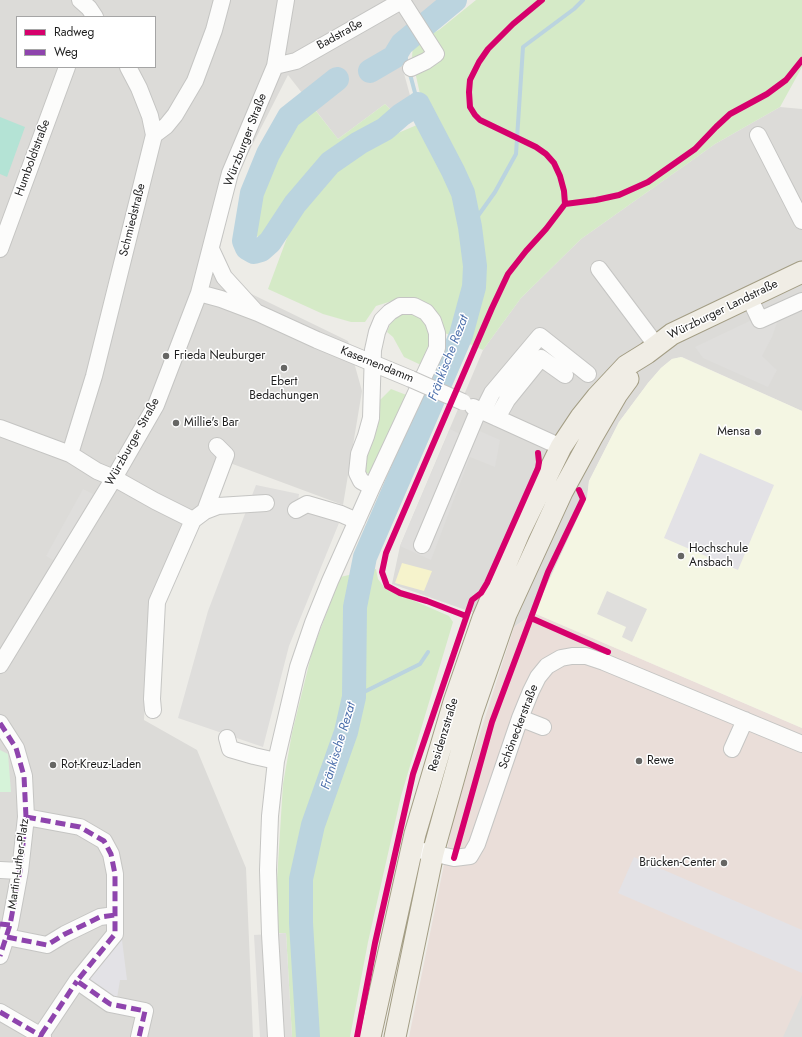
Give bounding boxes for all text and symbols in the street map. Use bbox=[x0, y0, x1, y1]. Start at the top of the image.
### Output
legend bbox=[16, 16, 156, 68]
street label: Badstraße bbox=[315, 17, 365, 53]
text: Radweg bbox=[54, 23, 94, 41]
text: Weg bbox=[54, 43, 78, 61]
street label: Würzburger Straße bbox=[222, 92, 270, 188]
street label: Humboldtstraße bbox=[12, 118, 54, 198]
street label: Schmiedstraße bbox=[117, 182, 149, 258]
street label: Würzburger Landstraße bbox=[666, 277, 780, 343]
water label: Fränkische Rezat bbox=[425, 313, 473, 403]
street label: Kasernendamm bbox=[338, 344, 416, 386]
place label: Frieda Neuburger bbox=[174, 349, 265, 363]
marker: Frieda Neuburger bbox=[161, 351, 171, 361]
marker: Ebert Bedachungen bbox=[279, 363, 289, 373]
place label: Ebert Bedachungen bbox=[249, 375, 319, 403]
street label: Würzburger Straße bbox=[103, 396, 163, 488]
place label: Millie's Bar bbox=[184, 416, 239, 430]
marker: Millie's Bar bbox=[171, 418, 181, 428]
place label: Mensa bbox=[717, 425, 750, 439]
marker: Mensa bbox=[753, 427, 763, 437]
place label: Hochschule Ansbach bbox=[689, 542, 748, 570]
marker: Hochschule Ansbach bbox=[676, 551, 686, 561]
street label: Schöneckerstraße bbox=[496, 683, 542, 771]
street label: Residenzstraße bbox=[426, 696, 462, 774]
water label: Fränkische Rezat bbox=[318, 700, 360, 792]
place label: Rewe bbox=[647, 754, 674, 768]
marker: Rewe bbox=[634, 756, 644, 766]
place label: Rot-Kreuz-Laden bbox=[61, 758, 141, 772]
marker: Rot-Kreuz-Laden bbox=[48, 760, 58, 770]
street label: Martin-Luther-Platz bbox=[6, 818, 32, 910]
place label: Brücken-Center bbox=[639, 856, 716, 870]
marker: Brücken-Center bbox=[719, 858, 729, 868]

